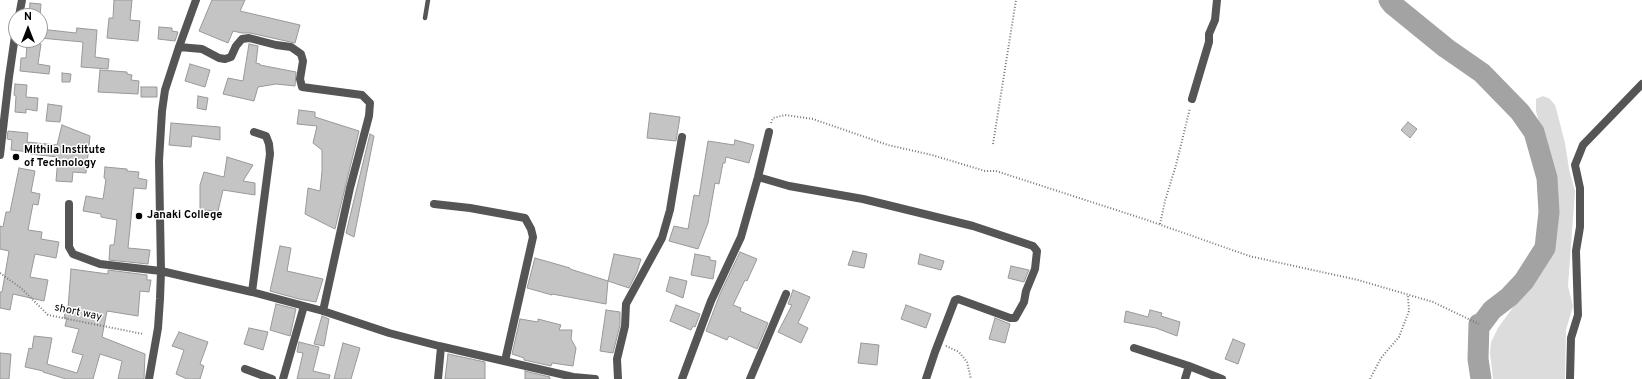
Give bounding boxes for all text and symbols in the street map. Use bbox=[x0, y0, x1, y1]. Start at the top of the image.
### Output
north arrow bbox=[8, 8, 48, 48]
text: N bbox=[24, 10, 32, 24]
place label: Mithila Institute of Technology bbox=[24, 144, 105, 170]
marker: Mithila Institute of Technology bbox=[11, 152, 21, 162]
place label: Janaki College bbox=[147, 209, 222, 223]
marker: Janaki College bbox=[134, 211, 144, 221]
street label: short way bbox=[53, 302, 103, 324]

